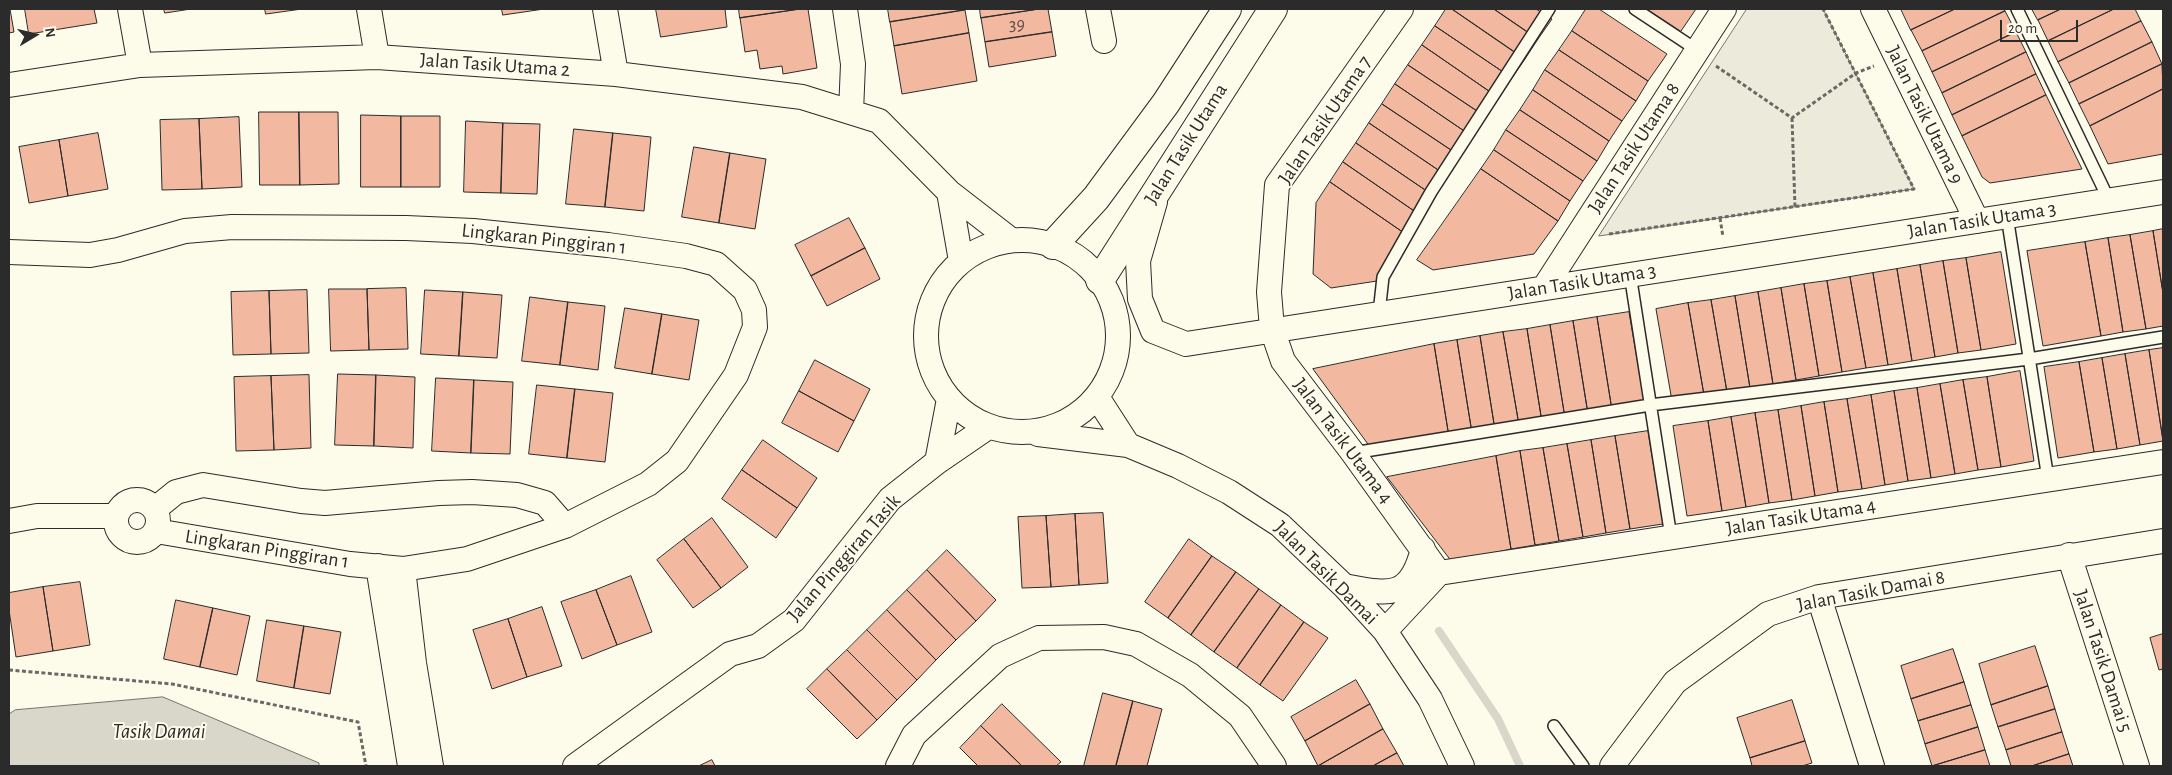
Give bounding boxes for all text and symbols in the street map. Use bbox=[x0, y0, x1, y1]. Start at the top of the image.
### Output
north arrow bbox=[10, 10, 60, 60]
scale bar bbox=[2002, 10, 2080, 42]
house number: 39 bbox=[1009, 14, 1025, 36]
text: 20 m bbox=[2008, 21, 2037, 36]
text: N bbox=[42, 27, 57, 39]
street label: Jalan Tasik Utama 9 bbox=[1881, 42, 1969, 188]
street label: Jalan Tasik Utama 2 bbox=[419, 48, 571, 82]
street label: Jalan Tasik Utama 7 bbox=[1273, 51, 1377, 189]
street label: Jalan Tasik Utama 8 bbox=[1583, 78, 1685, 218]
street label: Jalan Tasik Utama bbox=[1139, 79, 1233, 209]
street label: Jalan Tasik Utama 3 bbox=[1906, 196, 2058, 244]
street label: Lingkaran Pinggiran 1 bbox=[460, 218, 628, 260]
street label: Jalan Tasik Utama 3 bbox=[1506, 258, 1658, 306]
street label: Jalan Tasik Utama 4 bbox=[1288, 373, 1398, 509]
street label: Jalan Pinggiran Tasik bbox=[782, 490, 906, 626]
street label: Jalan Tasik Utama 4 bbox=[1724, 493, 1878, 541]
street label: Jalan Tasik Damai bbox=[1269, 516, 1383, 630]
street label: Lingkaran Pinggiran 1 bbox=[183, 524, 351, 574]
street label: Jalan Tasik Damai 8 bbox=[1795, 565, 1947, 617]
street label: Jalan Tasik Damai 5 bbox=[2069, 587, 2137, 735]
water label: Tasik Damai bbox=[113, 719, 205, 745]

